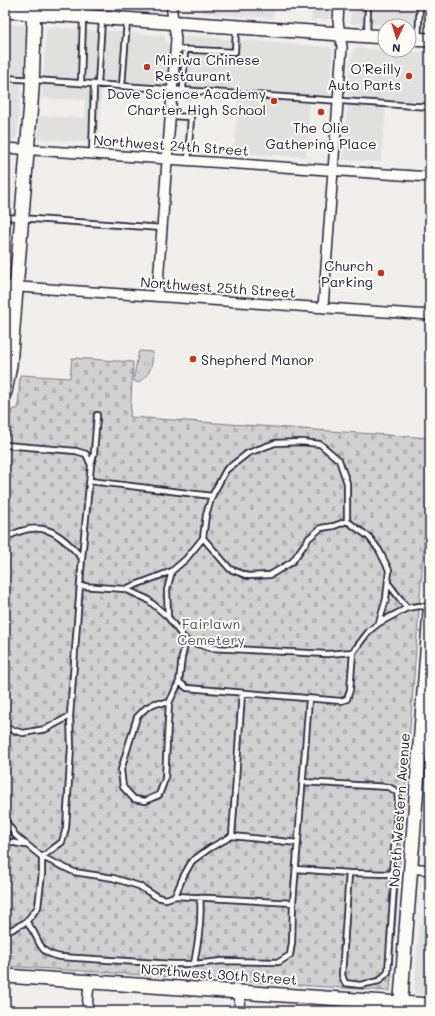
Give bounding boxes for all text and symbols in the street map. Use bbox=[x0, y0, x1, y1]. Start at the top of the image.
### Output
north arrow bbox=[377, 18, 417, 58]
text: N bbox=[392, 41, 401, 56]
place label: Miriwa Chinese Restaurant bbox=[155, 50, 260, 85]
place label: O'Reilly Auto Parts bbox=[327, 59, 401, 94]
marker: Miriwa Chinese Restaurant bbox=[142, 62, 152, 72]
marker: O'Reilly Auto Parts bbox=[404, 71, 414, 81]
place label: Dove Science Academy Charter High School bbox=[107, 84, 266, 119]
marker: Dove Science Academy Charter High School bbox=[269, 96, 279, 106]
marker: The Olie Gathering Place bbox=[316, 107, 326, 117]
place label: The Olie Gathering Place bbox=[265, 118, 377, 153]
street label: Northwest 24th Street bbox=[93, 130, 249, 160]
place label: Church Parking bbox=[321, 256, 373, 291]
marker: Church Parking bbox=[376, 268, 386, 278]
street label: Northwest 25th Street bbox=[140, 272, 296, 302]
place label: Shepherd Manor bbox=[201, 350, 314, 369]
marker: Shepherd Manor bbox=[188, 354, 198, 364]
park label: Fairlawn Cemetery bbox=[177, 614, 245, 649]
street label: North Western Avenue bbox=[384, 732, 414, 888]
street label: Northwest 30th Street bbox=[140, 959, 298, 989]

